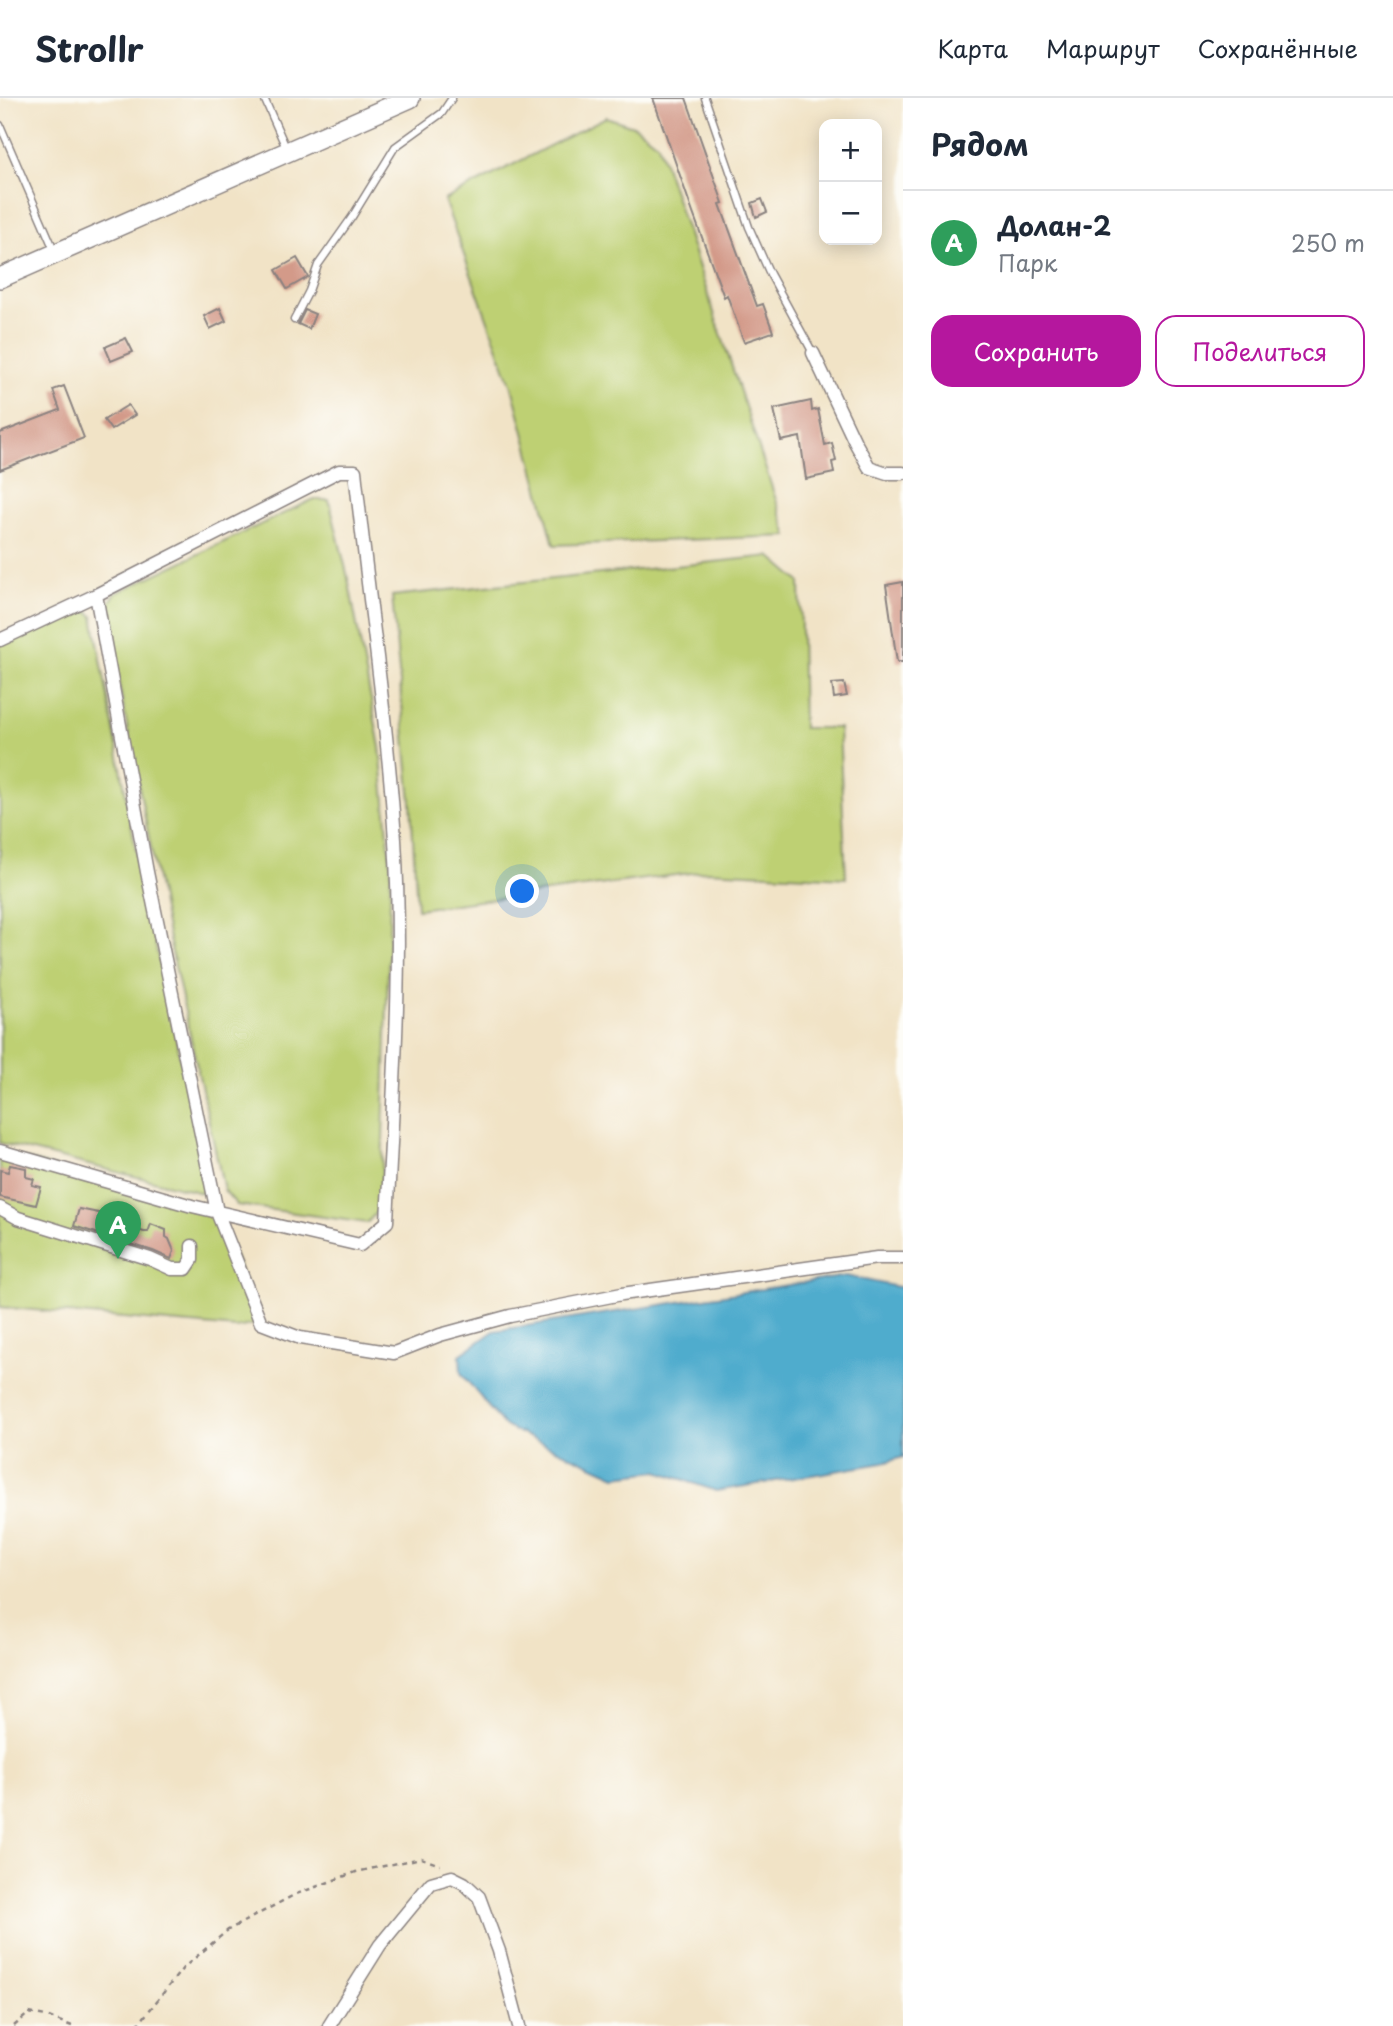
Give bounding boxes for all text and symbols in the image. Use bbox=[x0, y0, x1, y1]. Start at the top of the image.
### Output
text: Strollr bbox=[35, 23, 144, 73]
text: Карта bbox=[937, 30, 1008, 66]
text: Маршрут bbox=[1046, 30, 1160, 66]
text: Сохранённые bbox=[1198, 30, 1358, 66]
map controls bbox=[819, 119, 882, 245]
button: + bbox=[819, 119, 882, 182]
text: Рядом bbox=[931, 121, 1029, 166]
button: − bbox=[819, 182, 882, 245]
text: Долан-2 bbox=[998, 206, 1111, 245]
text: A bbox=[945, 225, 963, 260]
text: 250 m bbox=[1291, 225, 1365, 260]
text: Парк bbox=[998, 245, 1057, 280]
button: Сохранить bbox=[931, 315, 1141, 387]
button: Поделиться bbox=[1155, 315, 1365, 387]
your location bbox=[505, 874, 539, 908]
pin: A bbox=[95, 1201, 141, 1259]

